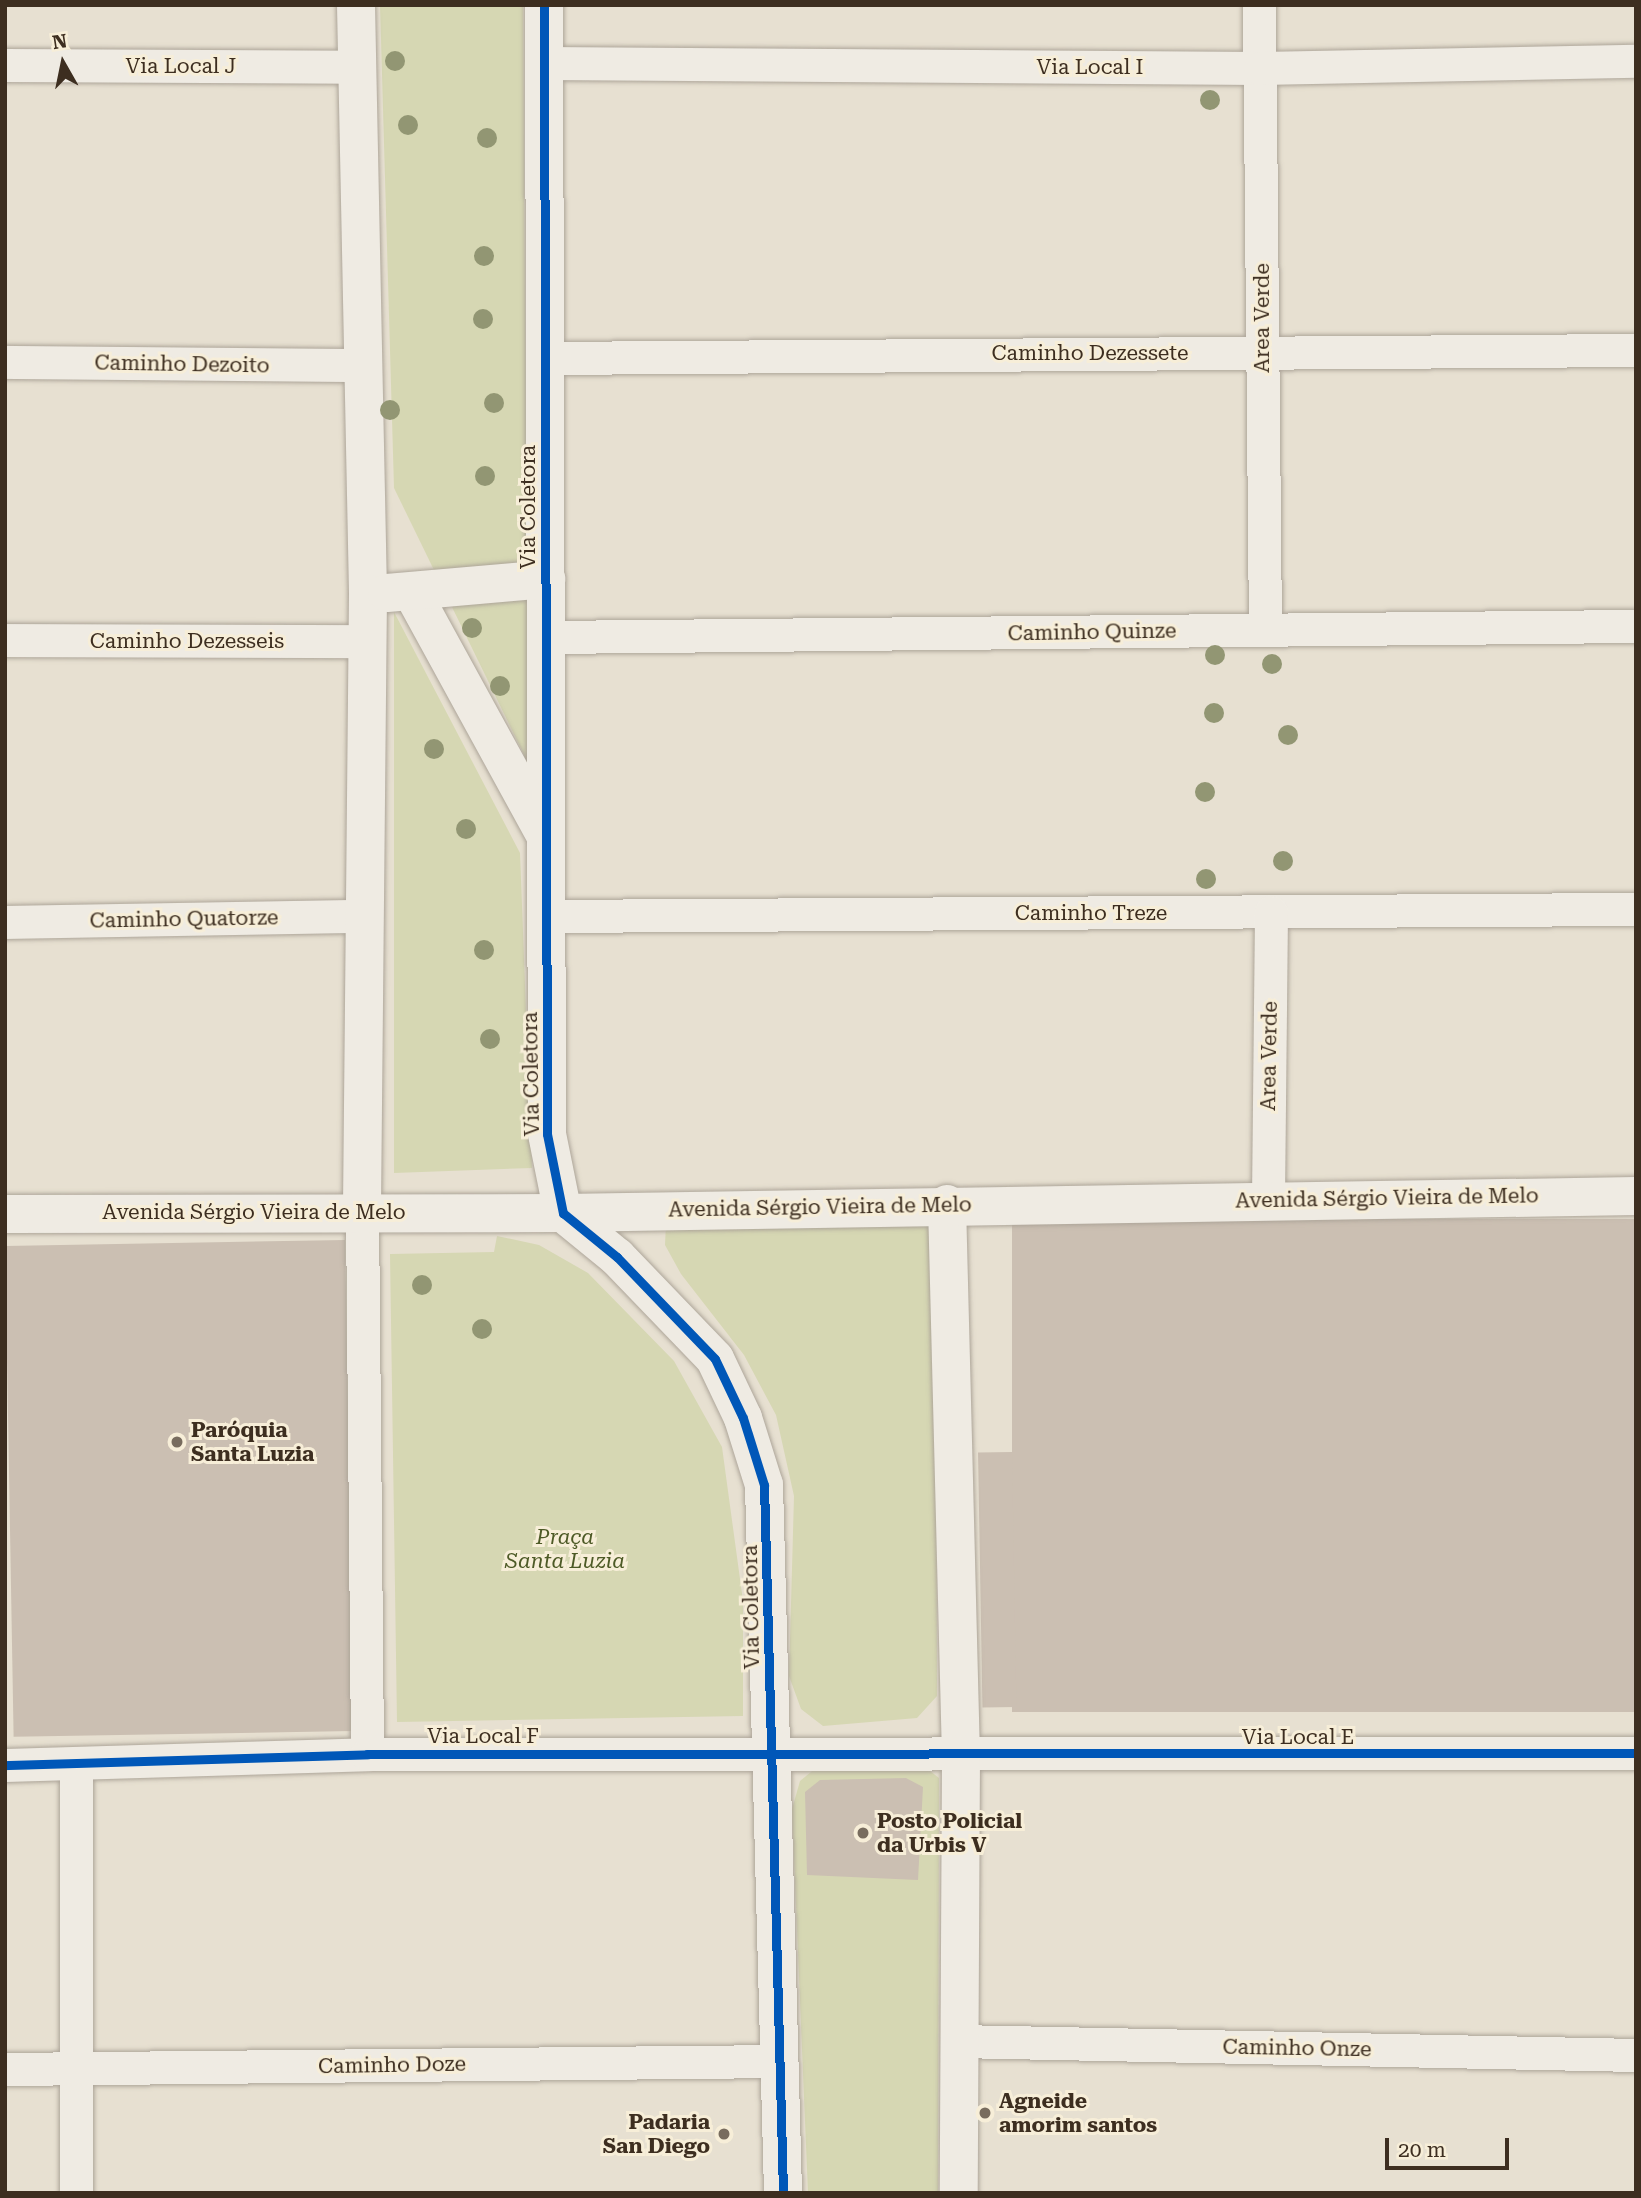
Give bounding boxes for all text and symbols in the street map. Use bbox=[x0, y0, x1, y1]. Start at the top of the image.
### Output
north arrow bbox=[28, 28, 98, 98]
text: N bbox=[51, 29, 69, 54]
street label: Via Local J bbox=[126, 53, 236, 79]
street label: Via Local I bbox=[1037, 54, 1143, 80]
street label: Area Verde bbox=[1249, 263, 1275, 373]
street label: Caminho Dezessete bbox=[992, 340, 1188, 366]
street label: Caminho Dezoito bbox=[94, 350, 270, 378]
street label: Via Coletora bbox=[515, 445, 541, 569]
street label: Caminho Quinze bbox=[1007, 618, 1177, 646]
street label: Caminho Dezesseis bbox=[90, 628, 284, 654]
street label: Caminho Treze bbox=[1015, 900, 1167, 926]
street label: Caminho Quatorze bbox=[89, 905, 279, 933]
street label: Area Verde bbox=[1255, 1001, 1283, 1111]
street label: Via Coletora bbox=[517, 1012, 545, 1136]
street label: Avenida Sérgio Vieira de Melo bbox=[1235, 1183, 1539, 1213]
street label: Avenida Sérgio Vieira de Melo bbox=[668, 1192, 972, 1222]
street label: Avenida Sérgio Vieira de Melo bbox=[102, 1199, 406, 1225]
place label: Paróquia Santa Luzia bbox=[191, 1417, 314, 1467]
marker: Paróquia Santa Luzia bbox=[169, 1434, 185, 1450]
park label: Praça Santa Luzia bbox=[505, 1524, 625, 1574]
street label: Via Coletora bbox=[737, 1545, 765, 1669]
street label: Via Local F bbox=[427, 1723, 539, 1749]
street label: Via Local E bbox=[1242, 1724, 1354, 1750]
place label: Posto Policial da Urbis V bbox=[877, 1808, 1022, 1858]
marker: Posto Policial da Urbis V bbox=[855, 1825, 871, 1841]
street label: Caminho Onze bbox=[1222, 2034, 1372, 2062]
street label: Caminho Doze bbox=[318, 2051, 466, 2079]
place label: Agneide amorim santos bbox=[999, 2088, 1157, 2138]
marker: Agneide amorim santos bbox=[977, 2105, 993, 2121]
place label: Padaria San Diego bbox=[603, 2109, 710, 2159]
scale bar bbox=[1389, 2124, 1513, 2168]
marker: Padaria San Diego bbox=[716, 2126, 732, 2142]
text: 20 m bbox=[1398, 2138, 1446, 2162]

